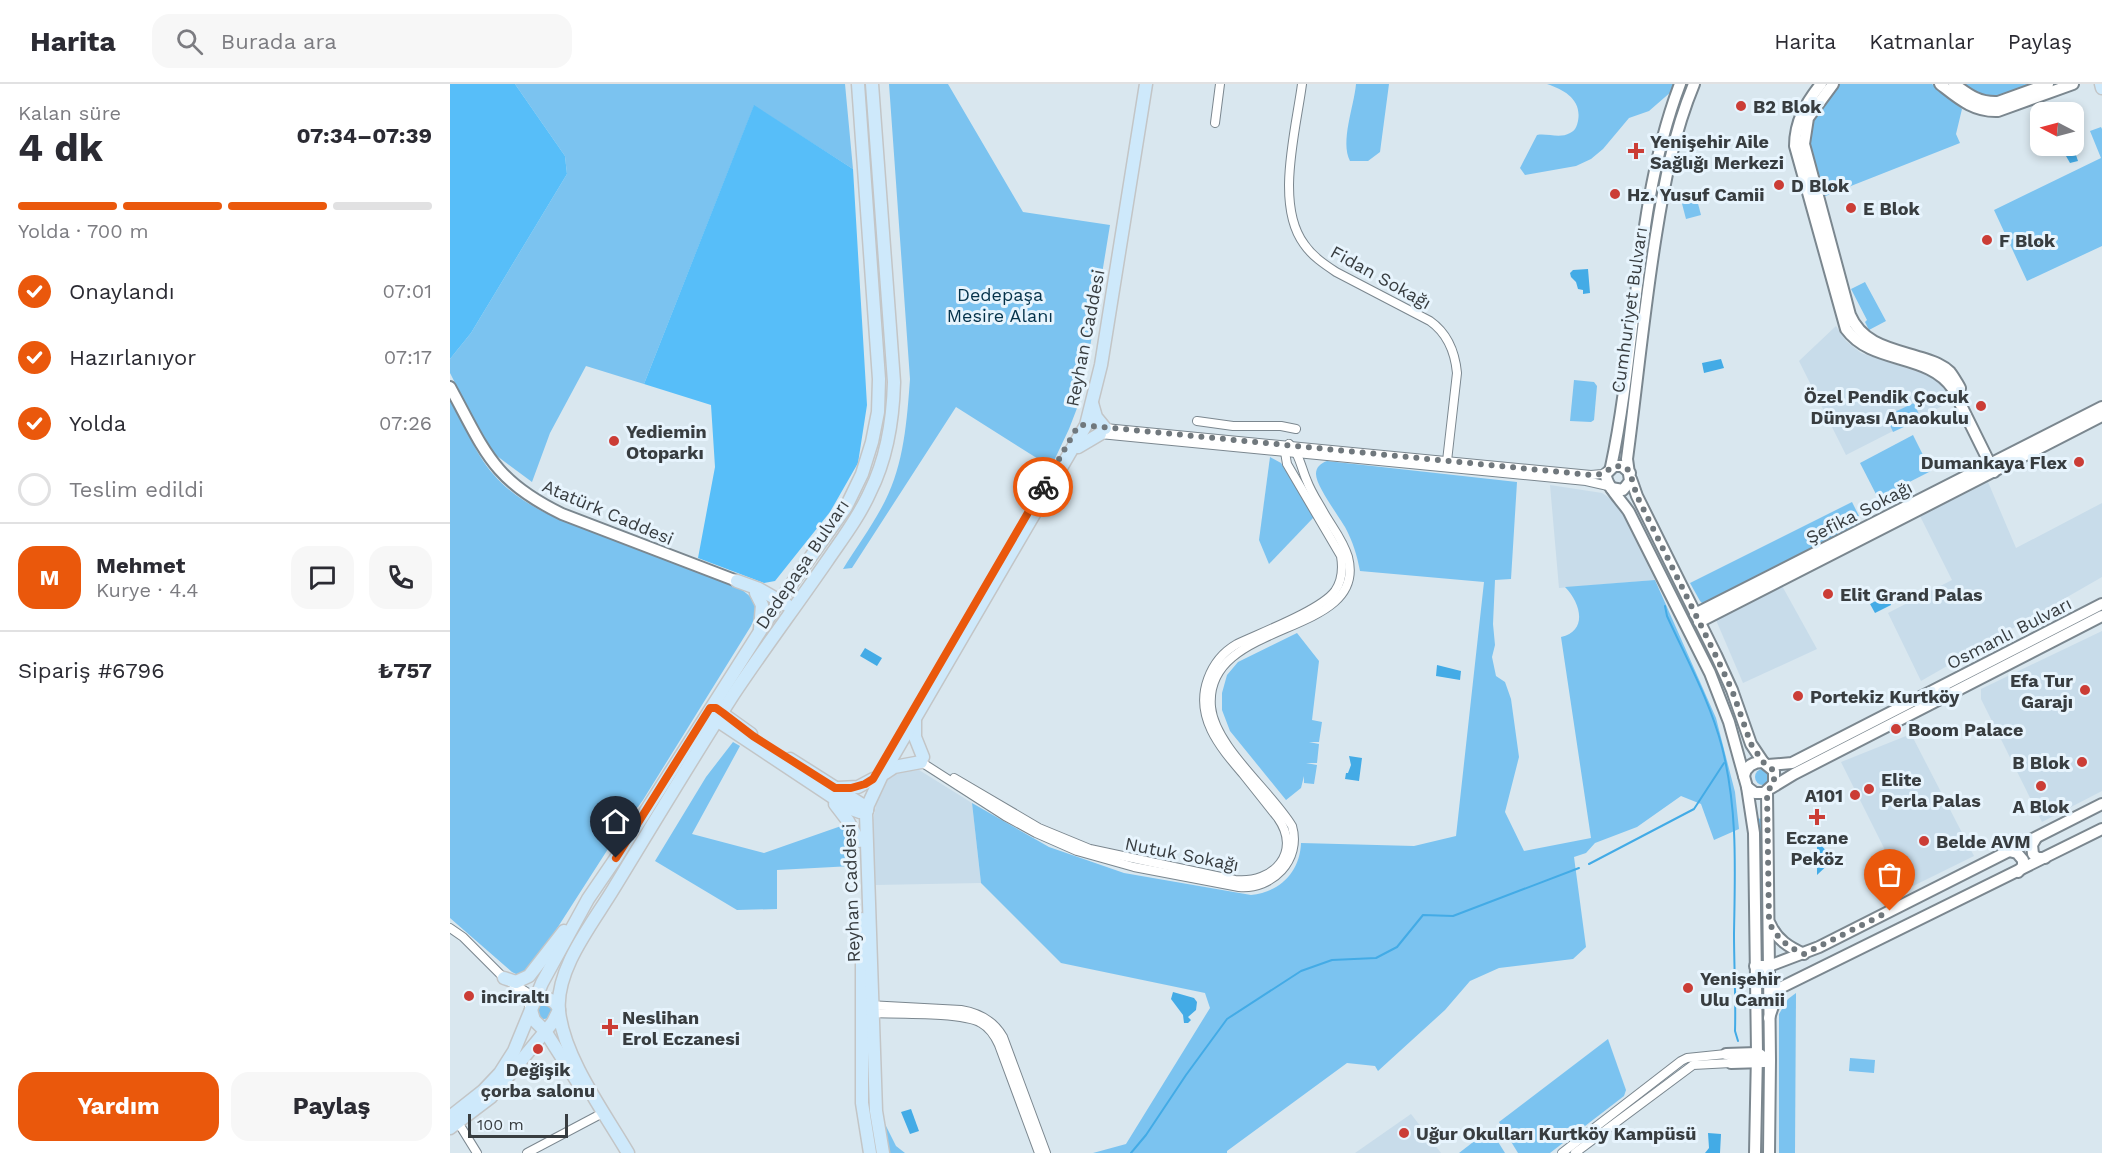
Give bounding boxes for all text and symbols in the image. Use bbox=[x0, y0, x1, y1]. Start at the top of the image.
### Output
search box bbox=[152, 14, 572, 68]
text: Harita bbox=[30, 25, 116, 58]
icon: search bbox=[173, 25, 206, 58]
text: Burada ara bbox=[221, 29, 337, 54]
text: Harita bbox=[1774, 29, 1836, 54]
text: Katmanlar bbox=[1869, 29, 1975, 54]
text: Paylaş bbox=[2008, 29, 2072, 54]
place label: B2 Blok bbox=[1753, 96, 1822, 117]
marker: B2 Blok bbox=[1734, 99, 1748, 113]
text: Kalan süre bbox=[18, 101, 121, 125]
north arrow bbox=[2030, 102, 2084, 156]
map controls bbox=[2030, 102, 2084, 156]
text: 07:34–07:39 bbox=[296, 123, 432, 148]
text: 4 dk bbox=[18, 125, 103, 170]
place label: Yenişehir Aile Sağlığı Merkezi bbox=[1650, 131, 1784, 173]
marker: Yenişehir Aile Sağlığı Merkezi bbox=[1627, 142, 1645, 160]
place label: D Blok bbox=[1791, 175, 1850, 196]
marker: D Blok bbox=[1772, 178, 1786, 192]
place label: Hz. Yusuf Camii bbox=[1627, 184, 1765, 205]
marker: Hz. Yusuf Camii bbox=[1608, 187, 1622, 201]
place label: E Blok bbox=[1863, 198, 1920, 219]
marker: E Blok bbox=[1844, 201, 1858, 215]
text: Yolda · 700 m bbox=[18, 219, 148, 243]
street label: Cumhuriyet Bulvarı bbox=[1607, 226, 1651, 394]
place label: F Blok bbox=[1999, 230, 2056, 251]
marker: F Blok bbox=[1980, 233, 1994, 247]
street label: Fidan Sokağı bbox=[1327, 241, 1435, 313]
street label: Reyhan Caddesi bbox=[1061, 268, 1109, 408]
icon: check bbox=[18, 275, 51, 308]
text: Onaylandı bbox=[69, 279, 175, 304]
text: 07:01 bbox=[383, 279, 432, 303]
park label: Dedepaşa Mesire Alanı bbox=[947, 284, 1053, 326]
icon: check bbox=[18, 341, 51, 374]
text: Hazırlanıyor bbox=[69, 345, 196, 370]
text: 07:17 bbox=[384, 345, 432, 369]
place label: Özel Pendik Çocuk Dünyası Anaokulu bbox=[1804, 386, 1970, 428]
marker: Özel Pendik Çocuk Dünyası Anaokulu bbox=[1974, 399, 1988, 413]
icon: check bbox=[18, 407, 51, 440]
text: Yolda bbox=[69, 411, 126, 436]
text: 07:26 bbox=[379, 411, 432, 435]
place label: Yediemin Otoparkı bbox=[626, 421, 707, 463]
marker: Yediemin Otoparkı bbox=[607, 434, 621, 448]
place label: Dumankaya Flex bbox=[1921, 452, 2067, 473]
marker: Dumankaya Flex bbox=[2072, 455, 2086, 469]
courier bbox=[1013, 457, 1073, 517]
icon: bike bbox=[1027, 471, 1060, 504]
street label: Atatürk Caddesi bbox=[539, 475, 677, 549]
street label: Şefika Sokağı bbox=[1802, 476, 1916, 548]
text: Teslim edildi bbox=[69, 477, 204, 502]
street label: Dedepaşa Bulvarı bbox=[751, 495, 853, 633]
button: chat bbox=[291, 546, 354, 609]
button: phone bbox=[369, 546, 432, 609]
text: Mehmet bbox=[96, 553, 185, 578]
text: M bbox=[39, 565, 60, 590]
text: Kurye · 4.4 bbox=[96, 578, 198, 602]
place label: Elit Grand Palas bbox=[1840, 584, 1983, 605]
marker: Elit Grand Palas bbox=[1821, 587, 1835, 601]
street label: Osmanlı Bulvarı bbox=[1943, 592, 2075, 674]
text: Sipariş #6796 bbox=[18, 658, 165, 683]
text: ₺757 bbox=[378, 658, 432, 683]
place label: Efa Tur Garajı bbox=[2010, 670, 2073, 712]
marker: Efa Tur Garajı bbox=[2078, 683, 2092, 697]
place label: Portekiz Kurtköy bbox=[1810, 686, 1960, 707]
marker: Portekiz Kurtköy bbox=[1791, 689, 1805, 703]
place label: Boom Palace bbox=[1908, 719, 2023, 740]
marker: Boom Palace bbox=[1889, 722, 1903, 736]
place label: B Blok bbox=[2012, 752, 2071, 773]
marker: B Blok bbox=[2075, 755, 2089, 769]
place label: Elite Perla Palas bbox=[1881, 769, 1981, 811]
marker: A Blok bbox=[2034, 779, 2048, 793]
marker: Elite Perla Palas bbox=[1862, 782, 1876, 796]
place label: A101 bbox=[1805, 785, 1843, 806]
marker: A101 bbox=[1848, 788, 1862, 802]
pin bbox=[590, 796, 641, 858]
place label: A Blok bbox=[2012, 796, 2070, 817]
icon: home bbox=[599, 805, 632, 838]
marker: Eczane Peköz bbox=[1810, 810, 1824, 824]
street label: Reyhan Caddesi bbox=[838, 823, 864, 963]
place label: Eczane Peköz bbox=[1786, 827, 1848, 869]
place label: Belde AVM bbox=[1936, 831, 2031, 852]
street label: Nutuk Sokağı bbox=[1123, 833, 1241, 875]
marker: Belde AVM bbox=[1917, 834, 1931, 848]
pin bbox=[1864, 849, 1915, 911]
icon: bag bbox=[1873, 858, 1906, 891]
place label: Yenişehir Ulu Camii bbox=[1700, 968, 1785, 1010]
marker: Yenişehir Ulu Camii bbox=[1681, 981, 1695, 995]
place label: inciraltı bbox=[481, 986, 550, 1007]
marker: inciraltı bbox=[462, 989, 476, 1003]
place label: Neslihan Erol Eczanesi bbox=[622, 1007, 740, 1049]
marker: Neslihan Erol Eczanesi bbox=[603, 1020, 617, 1034]
marker: Değişik çorba salonu bbox=[531, 1042, 545, 1056]
place label: Değişik çorba salonu bbox=[481, 1059, 595, 1101]
button: Yardım bbox=[18, 1072, 219, 1141]
button: Paylaş bbox=[231, 1072, 432, 1141]
scale bar bbox=[468, 1111, 568, 1138]
text: 100 m bbox=[477, 1115, 524, 1134]
place label: Uğur Okulları Kurtköy Kampüsü bbox=[1416, 1123, 1696, 1144]
marker: Uğur Okulları Kurtköy Kampüsü bbox=[1397, 1126, 1411, 1140]

